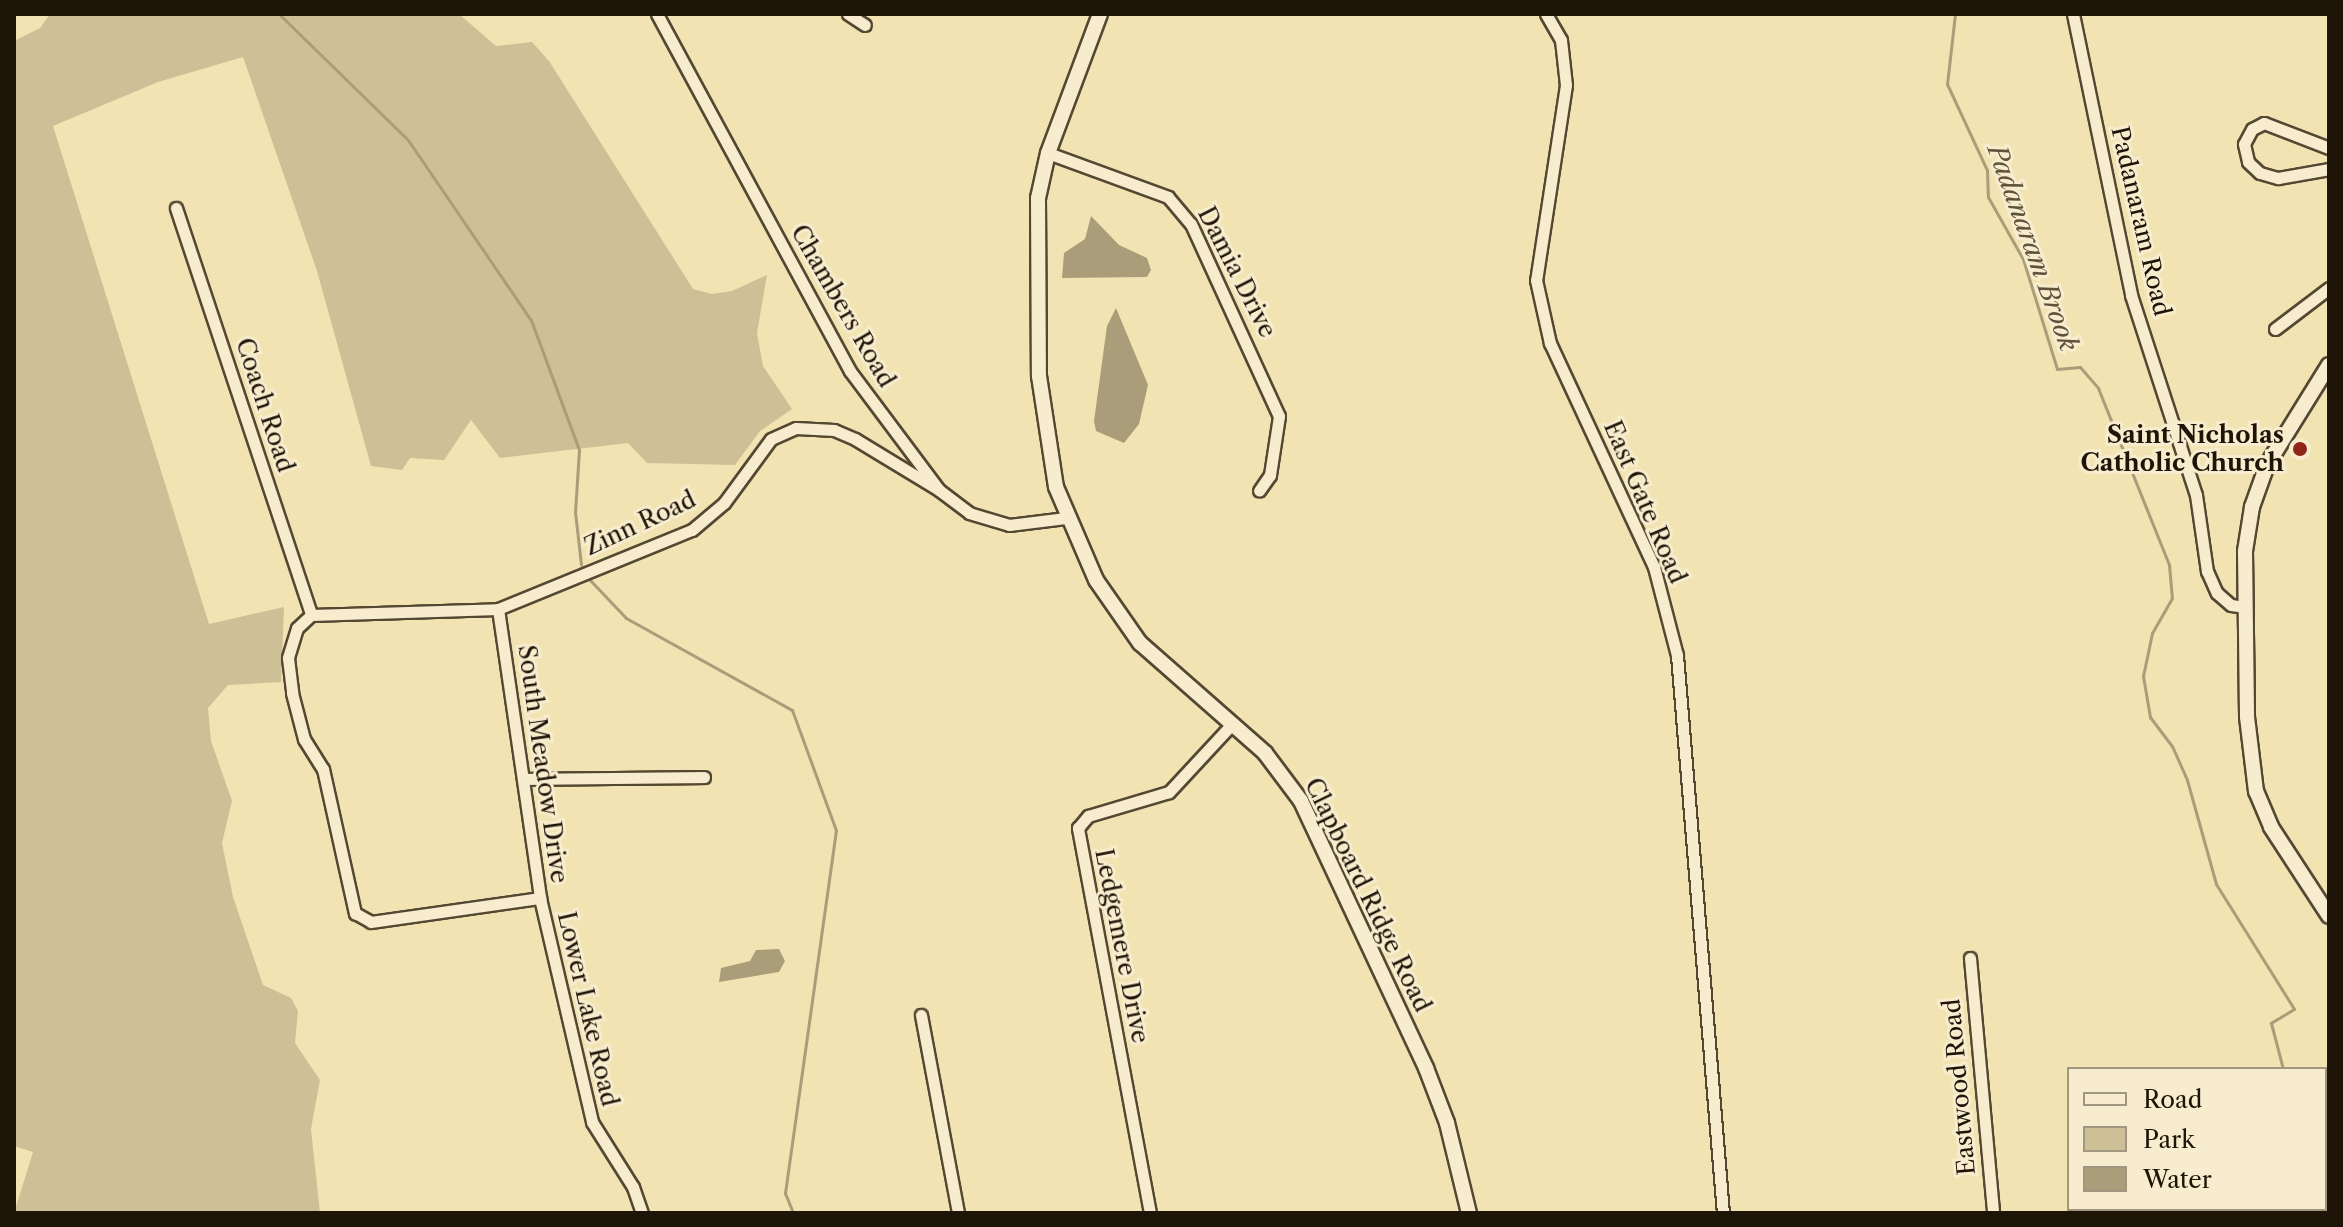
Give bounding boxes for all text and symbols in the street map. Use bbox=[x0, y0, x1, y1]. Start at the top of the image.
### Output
street label: Padanaram Road bbox=[2105, 123, 2177, 319]
water label: Padanaram Brook bbox=[1980, 140, 2084, 356]
street label: Damia Drive bbox=[1192, 202, 1282, 342]
street label: Chambers Road bbox=[785, 220, 901, 392]
street label: Coach Road bbox=[230, 334, 300, 476]
street label: East Gate Road bbox=[1598, 416, 1692, 588]
place label: Saint Nicholas Catholic Church bbox=[2080, 421, 2284, 477]
marker: Saint Nicholas Catholic Church bbox=[2291, 440, 2309, 458]
street label: Zinn Road bbox=[580, 485, 700, 561]
street label: South Meadow Drive bbox=[512, 643, 574, 885]
street label: Clapboard Ridge Road bbox=[1299, 773, 1437, 1017]
street label: Ledgemere Drive bbox=[1089, 846, 1155, 1046]
street label: Lower Lake Road bbox=[552, 909, 624, 1109]
street label: Eastwood Road bbox=[1937, 998, 1981, 1176]
legend bbox=[2067, 1067, 2327, 1211]
text: Road bbox=[2143, 1085, 2202, 1114]
text: Park bbox=[2143, 1125, 2195, 1154]
text: Water bbox=[2143, 1165, 2212, 1194]

